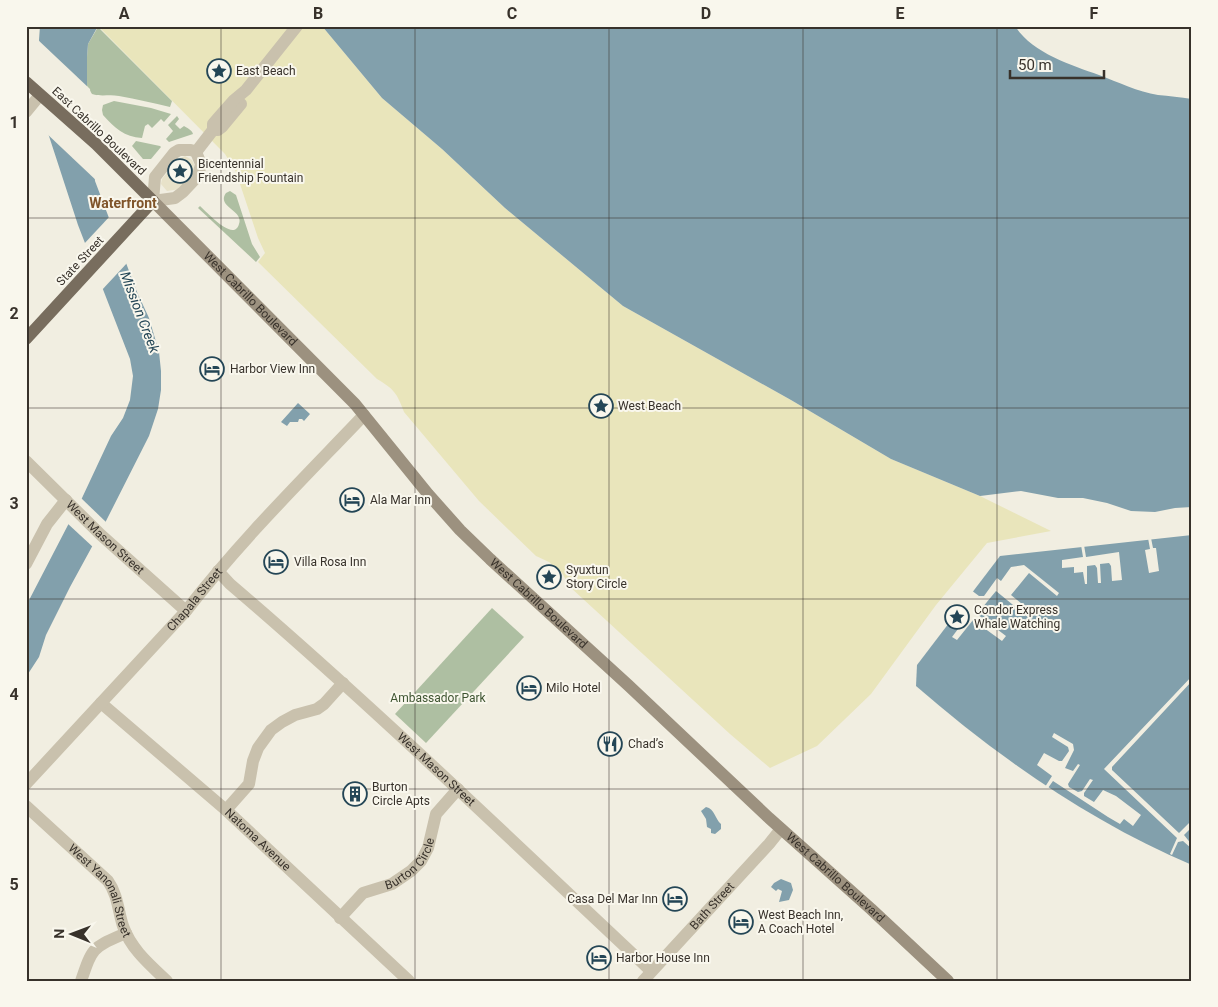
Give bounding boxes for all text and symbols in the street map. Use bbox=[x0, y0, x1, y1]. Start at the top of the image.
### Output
text: A bbox=[119, 4, 130, 23]
text: B bbox=[313, 4, 323, 23]
text: C bbox=[507, 4, 517, 23]
text: D bbox=[701, 4, 711, 23]
text: E bbox=[896, 4, 905, 23]
text: F bbox=[1090, 4, 1099, 23]
scale bar bbox=[1010, 48, 1104, 80]
text: 50 m bbox=[1018, 56, 1052, 74]
place icon: East Beach bbox=[206, 58, 232, 84]
place label: East Beach bbox=[236, 64, 296, 78]
street label: East Cabrillo Boulevard bbox=[49, 84, 149, 178]
text: 1 bbox=[9, 113, 19, 132]
place label: Bicentennial Friendship Fountain bbox=[198, 157, 303, 185]
place icon: Bicentennial Friendship Fountain bbox=[167, 158, 193, 184]
district label: Waterfront bbox=[89, 195, 157, 211]
street label: State Street bbox=[54, 233, 106, 289]
street label: West Cabrillo Boulevard bbox=[201, 249, 300, 349]
water label: Mission Creek bbox=[117, 269, 163, 356]
text: 2 bbox=[9, 304, 19, 323]
hotel icon: Harbor View Inn bbox=[199, 356, 225, 382]
place label: Harbor View Inn bbox=[230, 362, 315, 376]
place icon: West Beach bbox=[588, 393, 614, 419]
place label: West Beach bbox=[618, 399, 681, 413]
hotel icon: Ala Mar Inn bbox=[339, 487, 365, 513]
place label: Ala Mar Inn bbox=[370, 493, 431, 507]
text: 3 bbox=[9, 494, 19, 513]
street label: West Mason Street bbox=[63, 498, 147, 577]
hotel icon: Villa Rosa Inn bbox=[263, 549, 289, 575]
place label: Villa Rosa Inn bbox=[294, 555, 366, 569]
street label: West Cabrillo Boulevard bbox=[487, 555, 590, 651]
place label: Syuxtun Story Circle bbox=[566, 563, 627, 591]
place icon: Syuxtun Story Circle bbox=[536, 564, 562, 590]
street label: Chapala Street bbox=[164, 565, 225, 634]
place label: Condor Express Whale Watching bbox=[974, 603, 1060, 631]
place icon: Condor Express Whale Watching bbox=[944, 604, 970, 630]
hotel icon: Milo Hotel bbox=[516, 675, 542, 701]
place label: Milo Hotel bbox=[546, 681, 601, 695]
text: 4 bbox=[9, 685, 19, 704]
park label: Ambassador Park bbox=[390, 691, 487, 705]
street label: West Mason Street bbox=[394, 730, 478, 809]
restaurant icon: Chad’s bbox=[597, 731, 623, 757]
place label: Chad’s bbox=[628, 737, 664, 751]
place label: Burton Circle Apts bbox=[372, 780, 430, 808]
building icon: Burton Circle Apts bbox=[342, 781, 368, 807]
street label: Natoma Avenue bbox=[222, 806, 294, 874]
street label: West Cabrillo Boulevard bbox=[784, 830, 887, 925]
street label: Burton Circle bbox=[383, 836, 437, 893]
street label: West Yanonali Street bbox=[65, 841, 134, 940]
text: 5 bbox=[9, 875, 19, 894]
street label: Bath Street bbox=[687, 879, 737, 932]
hotel icon: Casa Del Mar Inn bbox=[662, 886, 688, 912]
place label: Casa Del Mar Inn bbox=[567, 892, 658, 906]
place label: West Beach Inn, A Coach Hotel bbox=[758, 908, 843, 936]
hotel icon: West Beach Inn, A Coach Hotel bbox=[728, 909, 754, 935]
north arrow bbox=[48, 910, 98, 960]
text: N bbox=[51, 929, 67, 939]
hotel icon: Harbor House Inn bbox=[586, 945, 612, 971]
place label: Harbor House Inn bbox=[616, 951, 710, 965]

